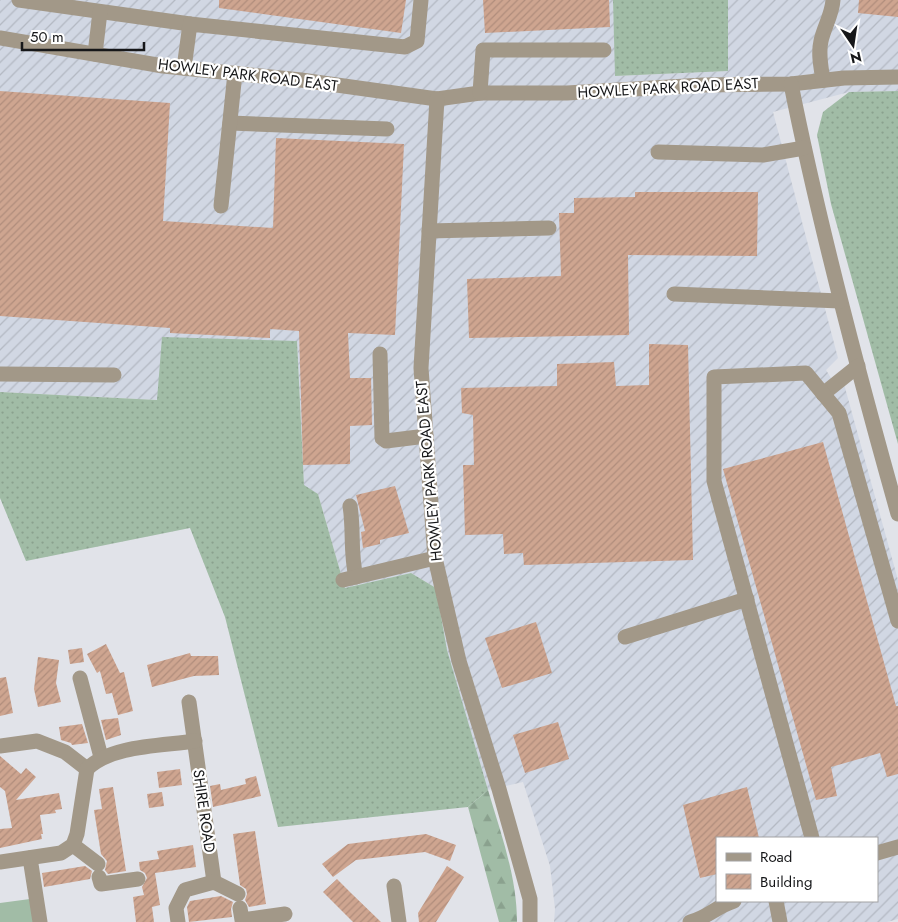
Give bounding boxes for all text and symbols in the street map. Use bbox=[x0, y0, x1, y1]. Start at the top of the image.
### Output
scale bar bbox=[22, 20, 145, 52]
north arrow bbox=[828, 20, 878, 70]
text: 50 m bbox=[30, 26, 64, 48]
text: N bbox=[848, 47, 864, 69]
street label: HOWLEY PARK ROAD EAST bbox=[157, 53, 339, 97]
street label: HOWLEY PARK ROAD EAST bbox=[577, 72, 759, 104]
street label: HOWLEY PARK ROAD EAST bbox=[410, 380, 448, 562]
street label: SHIRE ROAD bbox=[187, 768, 221, 854]
legend bbox=[716, 837, 878, 902]
text: Road bbox=[760, 846, 792, 868]
text: Building bbox=[760, 871, 812, 893]

